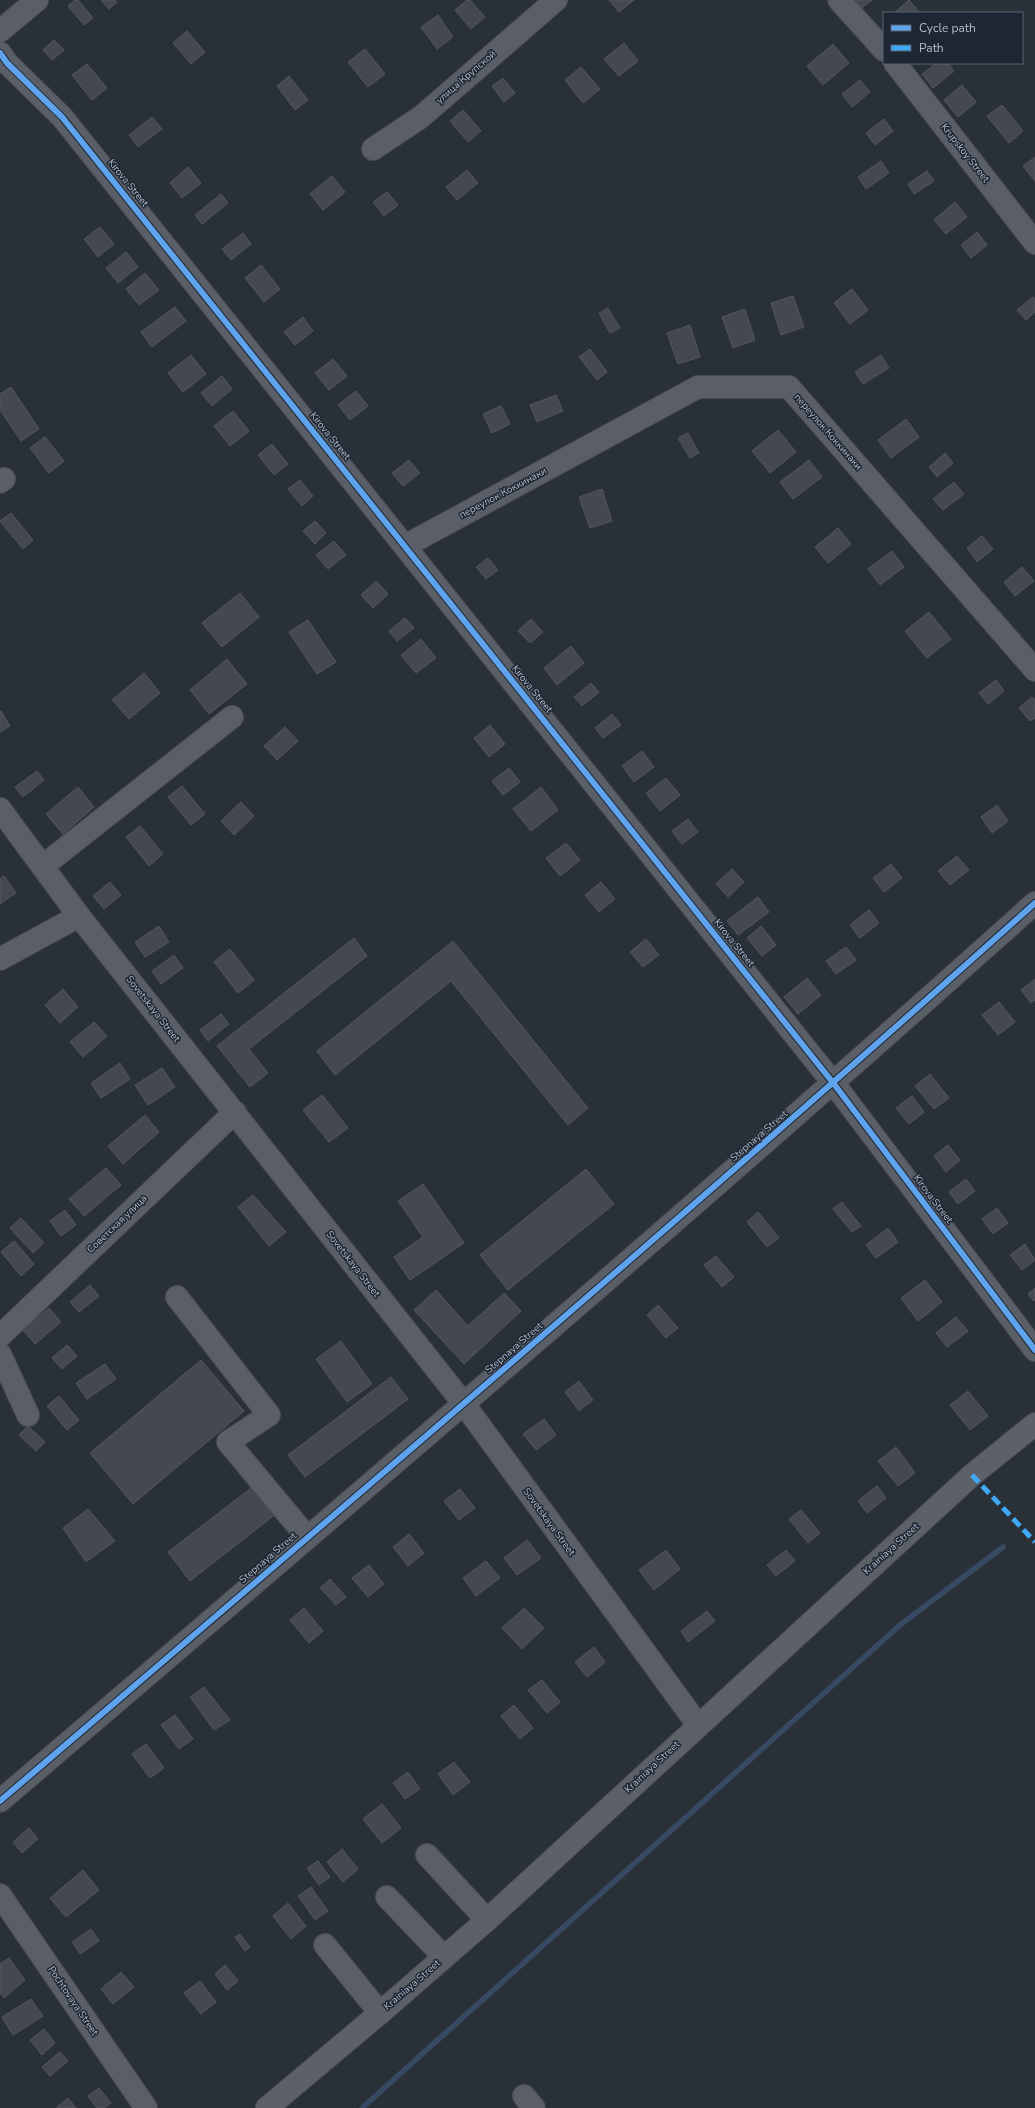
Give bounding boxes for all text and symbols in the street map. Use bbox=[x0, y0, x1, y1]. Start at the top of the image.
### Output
legend bbox=[883, 12, 1023, 64]
text: Cycle path bbox=[919, 20, 976, 36]
text: Path bbox=[919, 40, 944, 56]
street label: улица Крупской bbox=[433, 47, 499, 107]
street label: Krupskoy Street bbox=[937, 121, 993, 186]
street label: Kirova Street bbox=[104, 156, 152, 210]
street label: переулок Коккинаки bbox=[791, 391, 865, 473]
street label: Kirova Street bbox=[306, 409, 354, 463]
street label: переулок Коккинаки bbox=[457, 464, 549, 522]
street label: Kirova Street bbox=[508, 662, 556, 716]
street label: Kirova Street bbox=[710, 916, 758, 970]
street label: Sovetskaya Street bbox=[123, 973, 184, 1046]
street label: Stepnaya Street bbox=[727, 1107, 791, 1165]
street label: Kirova Street bbox=[910, 1172, 956, 1227]
street label: Советская улица bbox=[84, 1192, 150, 1256]
street label: Sovetskaya Street bbox=[323, 1228, 384, 1301]
street label: Stepnaya Street bbox=[482, 1319, 546, 1377]
street label: Sovetskaya Street bbox=[520, 1485, 579, 1559]
street label: Krainiaya Street bbox=[860, 1520, 922, 1578]
street label: Stepnaya Street bbox=[236, 1529, 300, 1587]
street label: Krainiaya Street bbox=[621, 1737, 683, 1796]
street label: Krainiaya Street bbox=[381, 1956, 444, 2014]
street label: Pochtovaya Street bbox=[44, 1963, 102, 2039]

